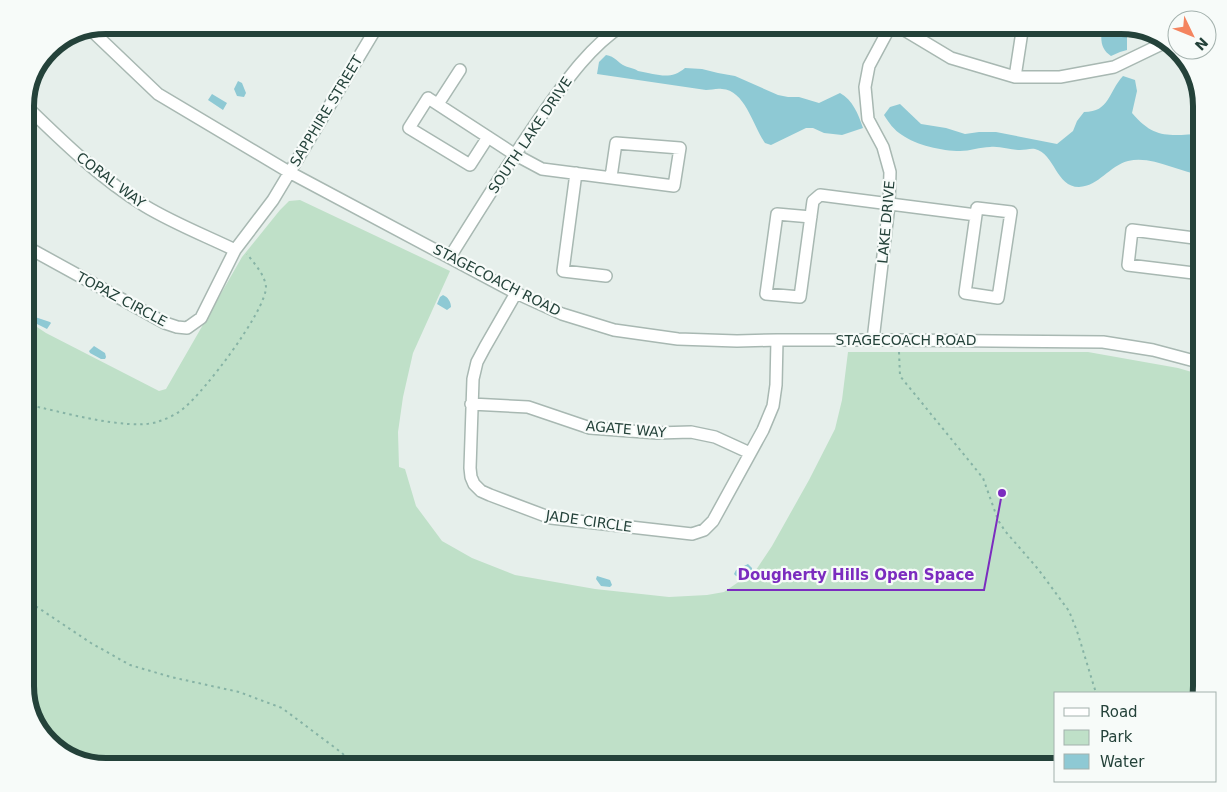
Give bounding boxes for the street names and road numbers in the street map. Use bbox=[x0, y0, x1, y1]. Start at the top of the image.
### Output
street label: SAPPHIRE STREET bbox=[287, 52, 366, 169]
street label: SOUTH LAKE DRIVE bbox=[485, 74, 575, 196]
street label: CORAL WAY bbox=[73, 149, 149, 211]
street label: LAKE DRIVE bbox=[874, 180, 898, 264]
street label: STAGECOACH ROAD bbox=[431, 241, 563, 319]
street label: TOPAZ CIRCLE bbox=[73, 268, 170, 330]
street label: STAGECOACH ROAD bbox=[836, 332, 976, 348]
street label: AGATE WAY bbox=[585, 418, 667, 441]
street label: JADE CIRCLE bbox=[544, 507, 633, 535]

